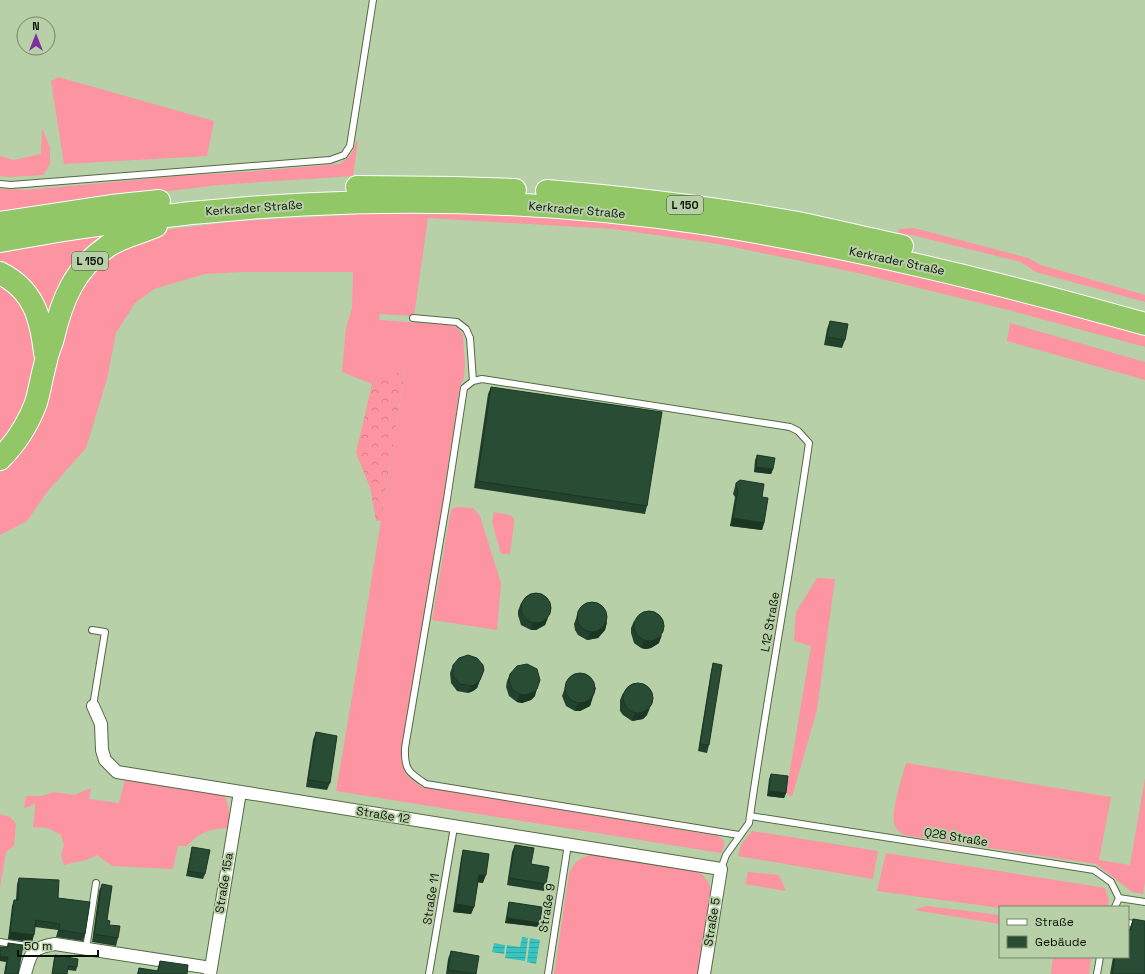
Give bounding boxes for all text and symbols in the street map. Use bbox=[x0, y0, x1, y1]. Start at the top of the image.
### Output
north arrow bbox=[16, 16, 56, 56]
text: N bbox=[32, 19, 40, 33]
road number: L 150 bbox=[667, 196, 703, 214]
street label: Kerkrader Straße bbox=[205, 197, 303, 219]
street label: Kerkrader Straße bbox=[528, 198, 626, 222]
street label: Kerkrader Straße bbox=[848, 243, 946, 279]
road number: L 150 bbox=[72, 252, 108, 270]
street label: L12 Straße bbox=[757, 591, 783, 653]
street label: Straße 12 bbox=[355, 803, 411, 827]
street label: Q28 Straße bbox=[923, 824, 989, 850]
street label: Straße 15a bbox=[211, 852, 237, 914]
street label: Straße 11 bbox=[419, 872, 443, 926]
street label: Straße 9 bbox=[535, 882, 559, 934]
street label: Straße 5 bbox=[700, 897, 724, 947]
legend bbox=[999, 906, 1129, 958]
text: Straße bbox=[1035, 914, 1074, 930]
scale bar bbox=[18, 932, 98, 958]
text: Gebäude bbox=[1035, 934, 1087, 950]
text: 50 m bbox=[24, 938, 52, 954]

